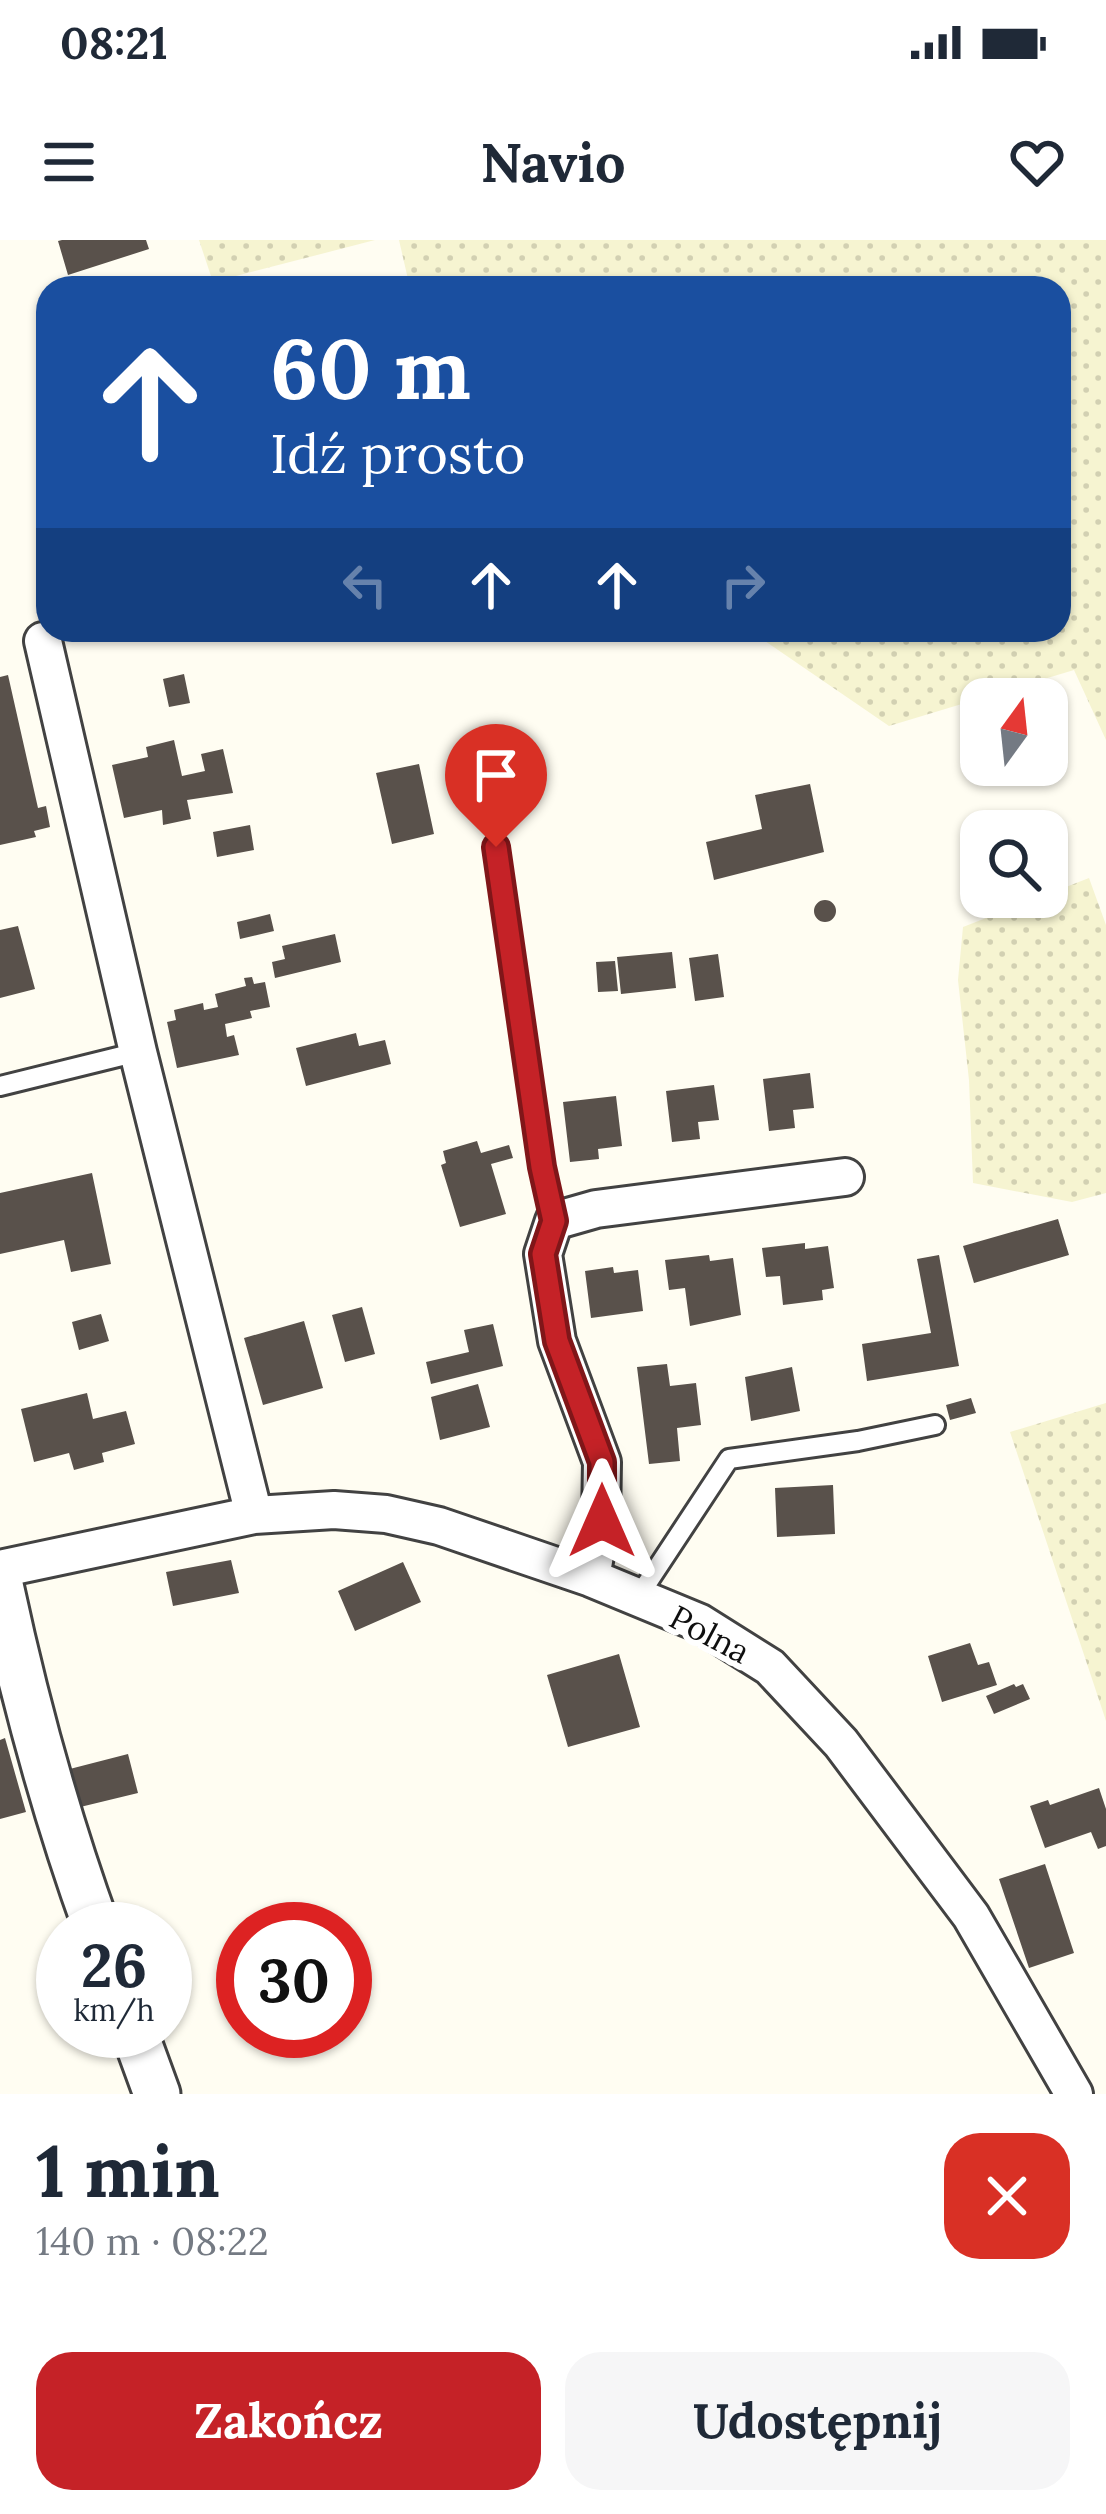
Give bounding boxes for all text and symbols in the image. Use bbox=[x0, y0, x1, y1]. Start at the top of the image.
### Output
text: 08:21 bbox=[60, 14, 168, 71]
text: Navio bbox=[480, 128, 626, 197]
icon: menu bbox=[36, 129, 102, 195]
icon: heart bbox=[1004, 129, 1070, 195]
text: 60 m bbox=[270, 314, 471, 422]
icon: ahead bbox=[72, 324, 228, 480]
text: Idź prosto bbox=[270, 419, 525, 488]
icon: left bbox=[332, 552, 398, 618]
icon: ahead bbox=[458, 552, 524, 618]
icon: ahead bbox=[584, 552, 650, 618]
icon: right bbox=[710, 552, 776, 618]
north arrow bbox=[960, 678, 1068, 786]
map controls bbox=[960, 678, 1068, 918]
pin bbox=[445, 724, 547, 847]
icon: arrive bbox=[463, 742, 529, 808]
button: search bbox=[960, 810, 1068, 918]
position arrow bbox=[539, 1458, 665, 1584]
street label: Polna bbox=[663, 1596, 757, 1672]
speed limit sign: 30 bbox=[216, 1902, 372, 2058]
text: 26 bbox=[81, 1927, 147, 2003]
text: km/h bbox=[73, 1991, 155, 2029]
text: 1 min bbox=[36, 2125, 220, 2217]
button: close bbox=[944, 2133, 1070, 2259]
text: 140 m · 08:22 bbox=[36, 2216, 269, 2266]
button: Zakończ bbox=[36, 2352, 541, 2490]
button: Udostępnij bbox=[565, 2352, 1070, 2490]

